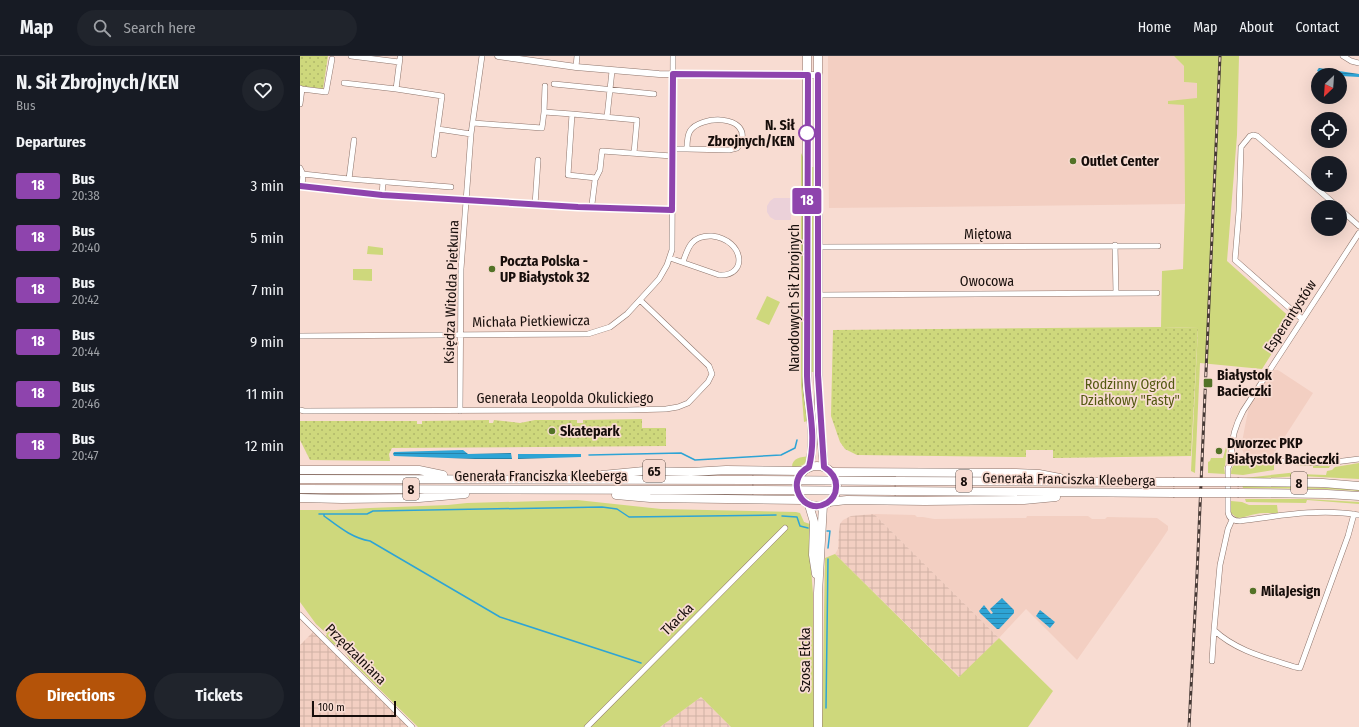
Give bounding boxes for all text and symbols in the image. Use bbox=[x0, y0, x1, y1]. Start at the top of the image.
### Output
search box bbox=[77, 10, 357, 46]
text: Map bbox=[20, 16, 53, 39]
icon: search bbox=[91, 17, 113, 39]
text: Search here bbox=[123, 19, 196, 37]
text: Home bbox=[1138, 19, 1171, 36]
text: Map bbox=[1193, 19, 1217, 36]
text: About bbox=[1239, 19, 1274, 36]
text: Contact bbox=[1296, 19, 1339, 36]
north arrow bbox=[1311, 68, 1347, 104]
map controls bbox=[1311, 68, 1347, 236]
button: heart bbox=[242, 69, 284, 111]
text: N. Sił Zbrojnych/KEN bbox=[16, 71, 179, 94]
text: Bus bbox=[16, 98, 35, 113]
button: locate bbox=[1311, 112, 1347, 148]
place label: N. Sił Zbrojnych/KEN bbox=[708, 117, 795, 150]
marker: N. Sił Zbrojnych/KEN bbox=[798, 124, 816, 142]
text: Departures bbox=[16, 133, 86, 151]
place label: Outlet Center bbox=[1081, 153, 1160, 170]
marker: Outlet Center bbox=[1068, 156, 1078, 166]
button: + bbox=[1311, 156, 1347, 192]
text: Bus bbox=[72, 170, 95, 188]
text: 18 bbox=[31, 177, 45, 194]
text: 3 min bbox=[250, 177, 284, 195]
text: 20:38 bbox=[72, 188, 100, 203]
line badge: 18 bbox=[789, 188, 825, 214]
text: 18 bbox=[800, 192, 814, 209]
button: − bbox=[1311, 200, 1347, 236]
street label: Księdza Witolda Pietkuna bbox=[440, 220, 463, 364]
text: Bus bbox=[72, 222, 95, 240]
street label: Narodowych Sił Zbrojnych bbox=[786, 224, 803, 372]
street label: Miętowa bbox=[964, 226, 1012, 243]
text: 18 bbox=[31, 229, 45, 246]
text: 5 min bbox=[250, 229, 284, 247]
text: 20:40 bbox=[72, 240, 100, 255]
place label: Poczta Polska - UP Białystok 32 bbox=[500, 253, 590, 286]
marker: Poczta Polska - UP Białystok 32 bbox=[487, 264, 497, 274]
street label: Owocowa bbox=[960, 273, 1014, 290]
text: Bus bbox=[72, 274, 95, 292]
street label: Esperantystów bbox=[1261, 277, 1320, 356]
text: 18 bbox=[31, 281, 45, 298]
text: 7 min bbox=[251, 281, 284, 299]
text: 20:42 bbox=[72, 292, 99, 307]
street label: Michała Pietkiewicza bbox=[472, 312, 590, 331]
text: Bus bbox=[72, 326, 95, 344]
text: 18 bbox=[31, 333, 45, 350]
text: 9 min bbox=[250, 333, 284, 351]
text: 20:44 bbox=[72, 344, 100, 359]
place label: Białystok Bacieczki bbox=[1217, 367, 1273, 400]
park label: Rodzinny Ogród Działkowy "Fasty" bbox=[1080, 376, 1180, 409]
marker: Białystok Bacieczki bbox=[1202, 377, 1214, 389]
text: Bus bbox=[72, 378, 95, 396]
text: 18 bbox=[31, 385, 45, 402]
text: 11 min bbox=[246, 385, 284, 403]
street label: Generała Leopolda Okulickiego bbox=[476, 390, 654, 407]
text: 20:46 bbox=[72, 396, 100, 411]
place label: Skatepark bbox=[560, 423, 620, 440]
marker: Skatepark bbox=[547, 426, 557, 436]
text: Bus bbox=[72, 430, 95, 448]
place label: Dworzec PKP Białystok Bacieczki bbox=[1227, 435, 1339, 468]
text: 18 bbox=[31, 437, 45, 454]
text: 12 min bbox=[245, 437, 284, 455]
marker: Dworzec PKP Białystok Bacieczki bbox=[1214, 446, 1224, 456]
text: 20:47 bbox=[72, 448, 99, 463]
road number: 65 bbox=[643, 460, 665, 482]
street label: Generała Franciszka Kleeberga bbox=[454, 468, 628, 485]
street label: Generała Franciszka Kleeberga bbox=[982, 469, 1156, 490]
road number: 8 bbox=[956, 470, 972, 492]
road number: 8 bbox=[1291, 472, 1307, 494]
road number: 8 bbox=[403, 478, 419, 500]
place label: MilaJesign bbox=[1261, 583, 1321, 600]
marker: MilaJesign bbox=[1248, 586, 1258, 596]
street label: Tkacka bbox=[658, 600, 697, 639]
street label: Przędzalniana bbox=[322, 620, 390, 689]
street label: Szosa Ełcka bbox=[797, 627, 814, 693]
button: Directions bbox=[16, 673, 146, 719]
button: Tickets bbox=[154, 673, 284, 719]
scale bar bbox=[312, 699, 396, 718]
text: 100 m bbox=[318, 701, 345, 714]

